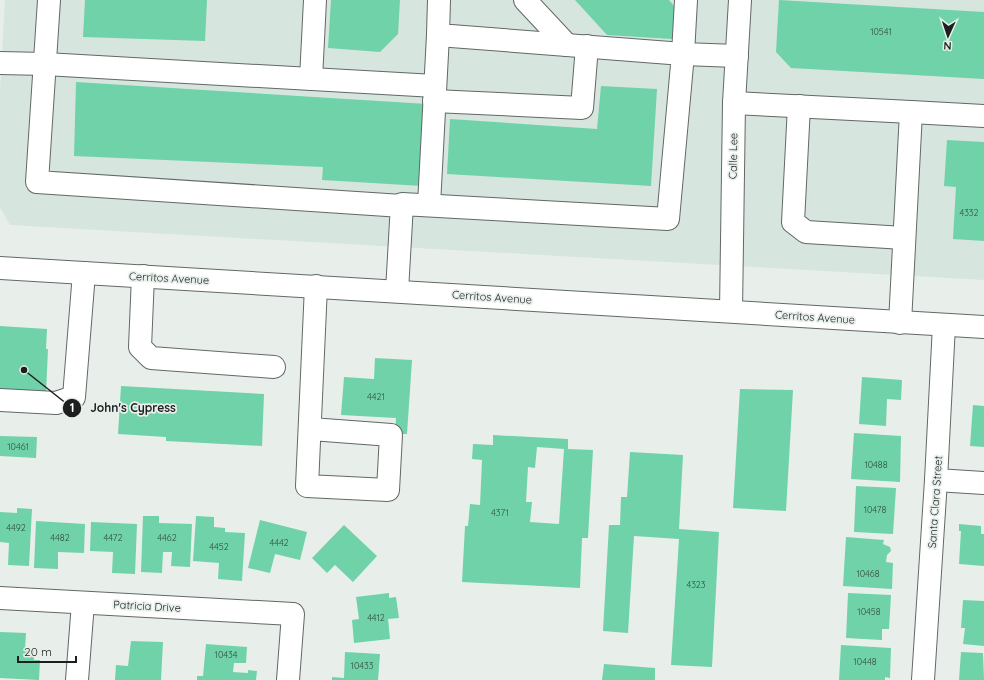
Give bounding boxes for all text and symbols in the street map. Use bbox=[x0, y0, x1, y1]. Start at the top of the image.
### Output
north arrow bbox=[928, 16, 968, 56]
house number: 10541 bbox=[870, 26, 892, 37]
text: N bbox=[943, 39, 952, 53]
street label: Calle Lee bbox=[726, 133, 740, 179]
house number: 4332 bbox=[959, 207, 979, 218]
street label: Cerritos Avenue bbox=[129, 269, 209, 287]
street label: Cerritos Avenue bbox=[451, 287, 533, 307]
street label: Cerritos Avenue bbox=[774, 307, 856, 327]
house number: 4421 bbox=[367, 391, 385, 402]
callout: John's Cypress bbox=[62, 396, 184, 420]
text: 1 bbox=[70, 400, 74, 415]
text: John's Cypress bbox=[90, 400, 176, 415]
house number: 10461 bbox=[7, 441, 29, 452]
street label: Santa Clara Street bbox=[925, 455, 945, 549]
house number: 10488 bbox=[864, 459, 888, 470]
house number: 10478 bbox=[864, 504, 886, 515]
house number: 4371 bbox=[491, 507, 509, 518]
house number: 4492 bbox=[6, 522, 26, 533]
house number: 4482 bbox=[50, 532, 70, 543]
house number: 4472 bbox=[104, 532, 122, 543]
house number: 4462 bbox=[157, 532, 177, 543]
house number: 4442 bbox=[269, 537, 289, 548]
house number: 4452 bbox=[209, 541, 229, 552]
house number: 10468 bbox=[856, 568, 880, 579]
house number: 4323 bbox=[686, 579, 706, 590]
street label: Patricia Drive bbox=[113, 597, 181, 615]
house number: 10458 bbox=[857, 606, 881, 617]
house number: 4412 bbox=[367, 612, 385, 623]
scale bar bbox=[18, 638, 76, 664]
text: 20 m bbox=[24, 644, 52, 659]
house number: 10434 bbox=[215, 649, 238, 660]
house number: 10448 bbox=[853, 656, 877, 667]
house number: 10433 bbox=[351, 660, 374, 671]

